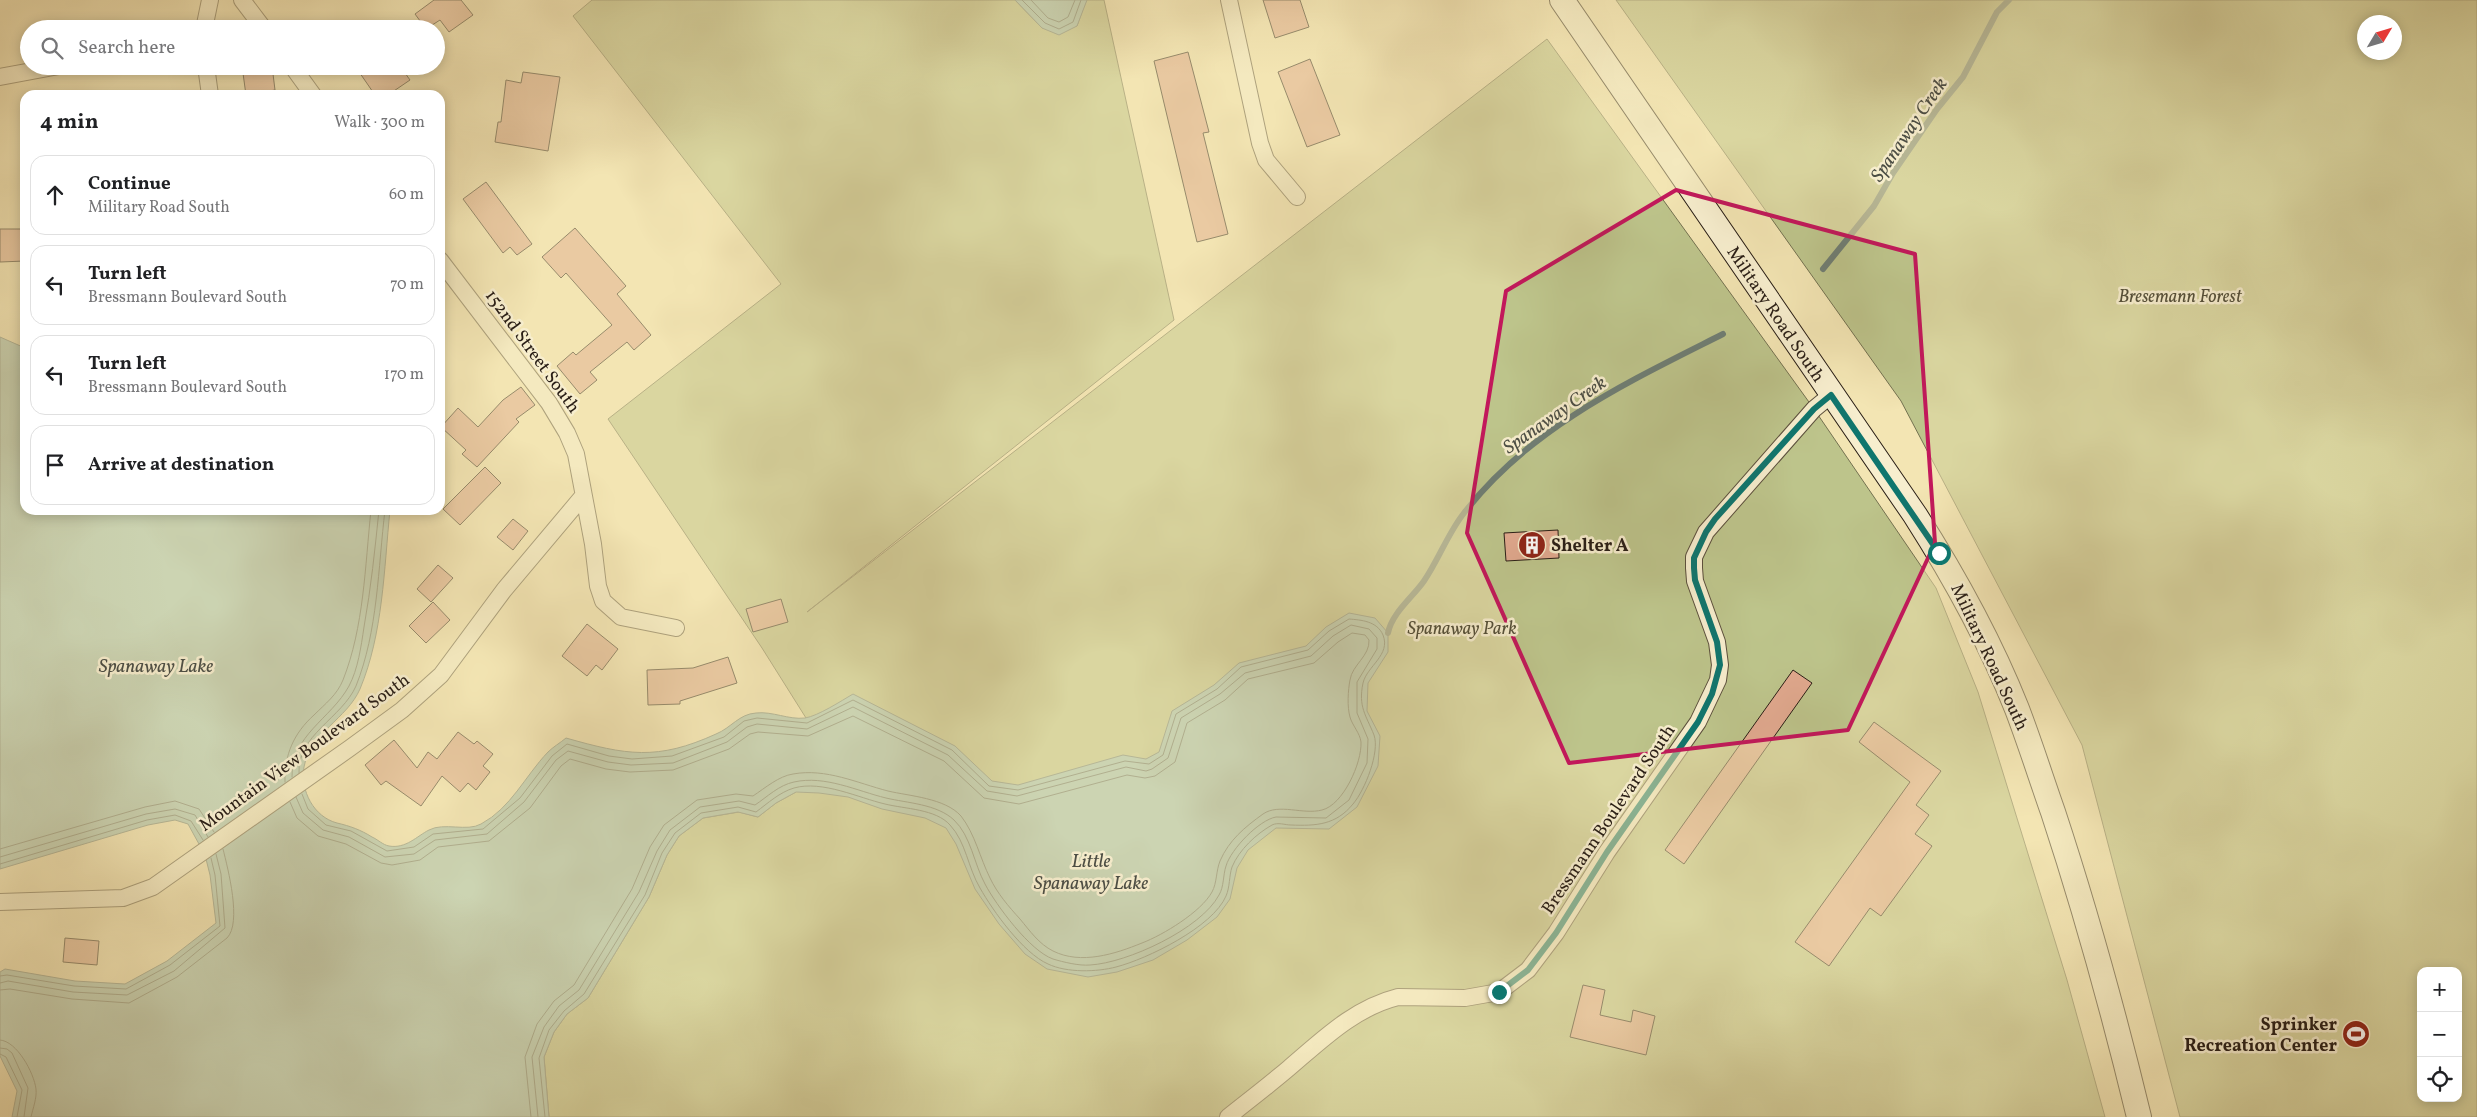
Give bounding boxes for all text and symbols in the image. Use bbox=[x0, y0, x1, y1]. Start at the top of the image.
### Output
north arrow bbox=[2357, 15, 2402, 60]
search box bbox=[20, 20, 445, 75]
icon: search bbox=[38, 34, 66, 62]
text: Search here bbox=[78, 35, 175, 61]
water label: Spanaway Creek bbox=[1865, 73, 1954, 187]
text: 4 min bbox=[40, 108, 99, 137]
text: Walk · 300 m bbox=[334, 112, 425, 134]
text: Continue bbox=[88, 171, 171, 197]
icon: ahead bbox=[41, 181, 69, 209]
text: 60 m bbox=[389, 184, 424, 206]
text: Military Road South bbox=[88, 197, 230, 219]
street label: Military Road South bbox=[1720, 242, 1830, 388]
text: Turn left bbox=[88, 261, 167, 287]
icon: left bbox=[41, 271, 69, 299]
text: 70 m bbox=[390, 274, 424, 296]
street label: 152nd Street South bbox=[478, 285, 585, 419]
park label: Bresemann Forest bbox=[2118, 285, 2243, 310]
text: Bressmann Boulevard South bbox=[88, 287, 287, 309]
text: Turn left bbox=[88, 351, 167, 377]
icon: left bbox=[41, 361, 69, 389]
text: 170 m bbox=[384, 364, 424, 386]
water label: Spanaway Creek bbox=[1498, 370, 1612, 461]
text: Bressmann Boulevard South bbox=[88, 377, 287, 399]
icon: arrive bbox=[41, 451, 69, 479]
text: Arrive at destination bbox=[88, 452, 274, 478]
building icon: Shelter A bbox=[1517, 530, 1547, 560]
place label: Shelter A bbox=[1551, 534, 1629, 559]
route start bbox=[1928, 542, 1951, 565]
street label: Military Road South bbox=[1944, 580, 2034, 735]
park label: Spanaway Park bbox=[1407, 617, 1517, 642]
water label: Spanaway Lake bbox=[99, 654, 213, 680]
street label: Mountain View Boulevard South bbox=[194, 668, 415, 838]
street label: Bressmann Boulevard South bbox=[1536, 720, 1682, 920]
water label: Little Spanaway Lake bbox=[1034, 849, 1148, 897]
map controls bbox=[2417, 967, 2462, 1102]
button: + bbox=[2417, 967, 2462, 1012]
route end bbox=[1488, 981, 1511, 1004]
button: − bbox=[2417, 1012, 2462, 1057]
place label: Sprinker Recreation Center bbox=[2184, 1013, 2337, 1059]
sports icon: Sprinker Recreation Center bbox=[2341, 1019, 2371, 1049]
button: locate bbox=[2417, 1057, 2462, 1102]

